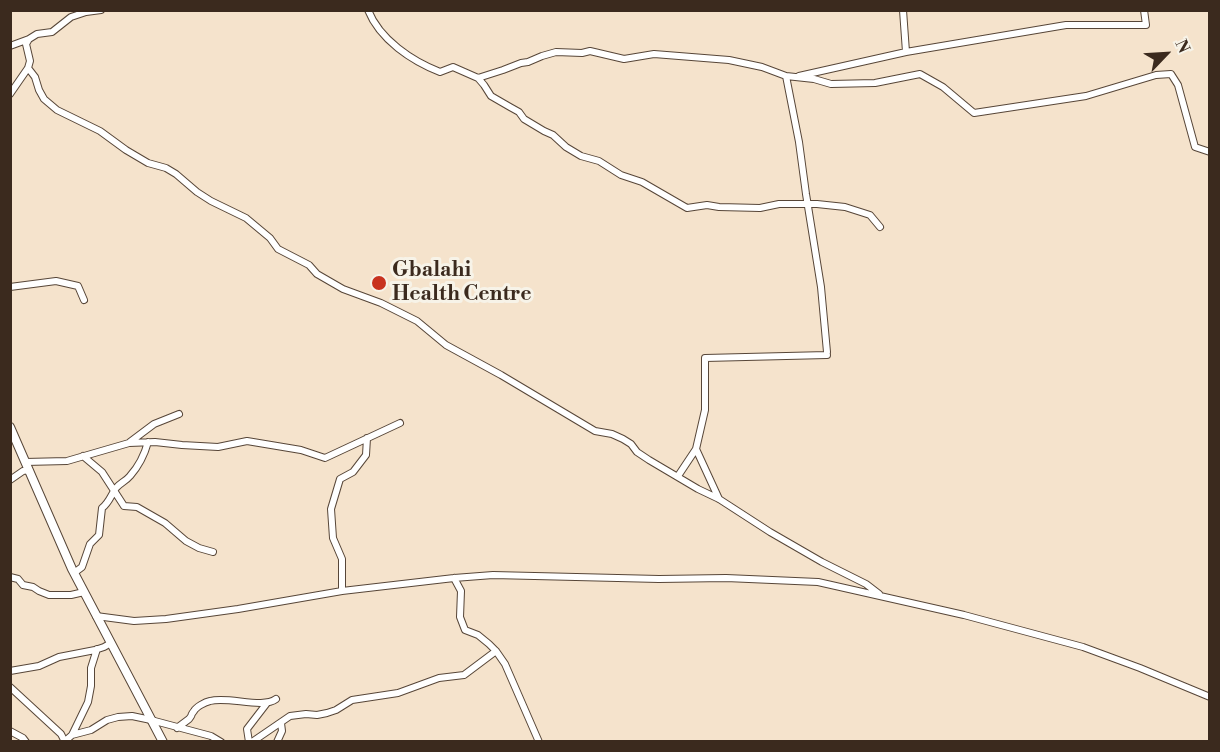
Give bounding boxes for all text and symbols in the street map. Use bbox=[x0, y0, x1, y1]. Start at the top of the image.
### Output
north arrow bbox=[1136, 24, 1196, 84]
text: N bbox=[1171, 36, 1194, 56]
place label: Gbalahi Health Centre bbox=[392, 258, 532, 308]
marker: Gbalahi Health Centre bbox=[370, 274, 388, 292]

